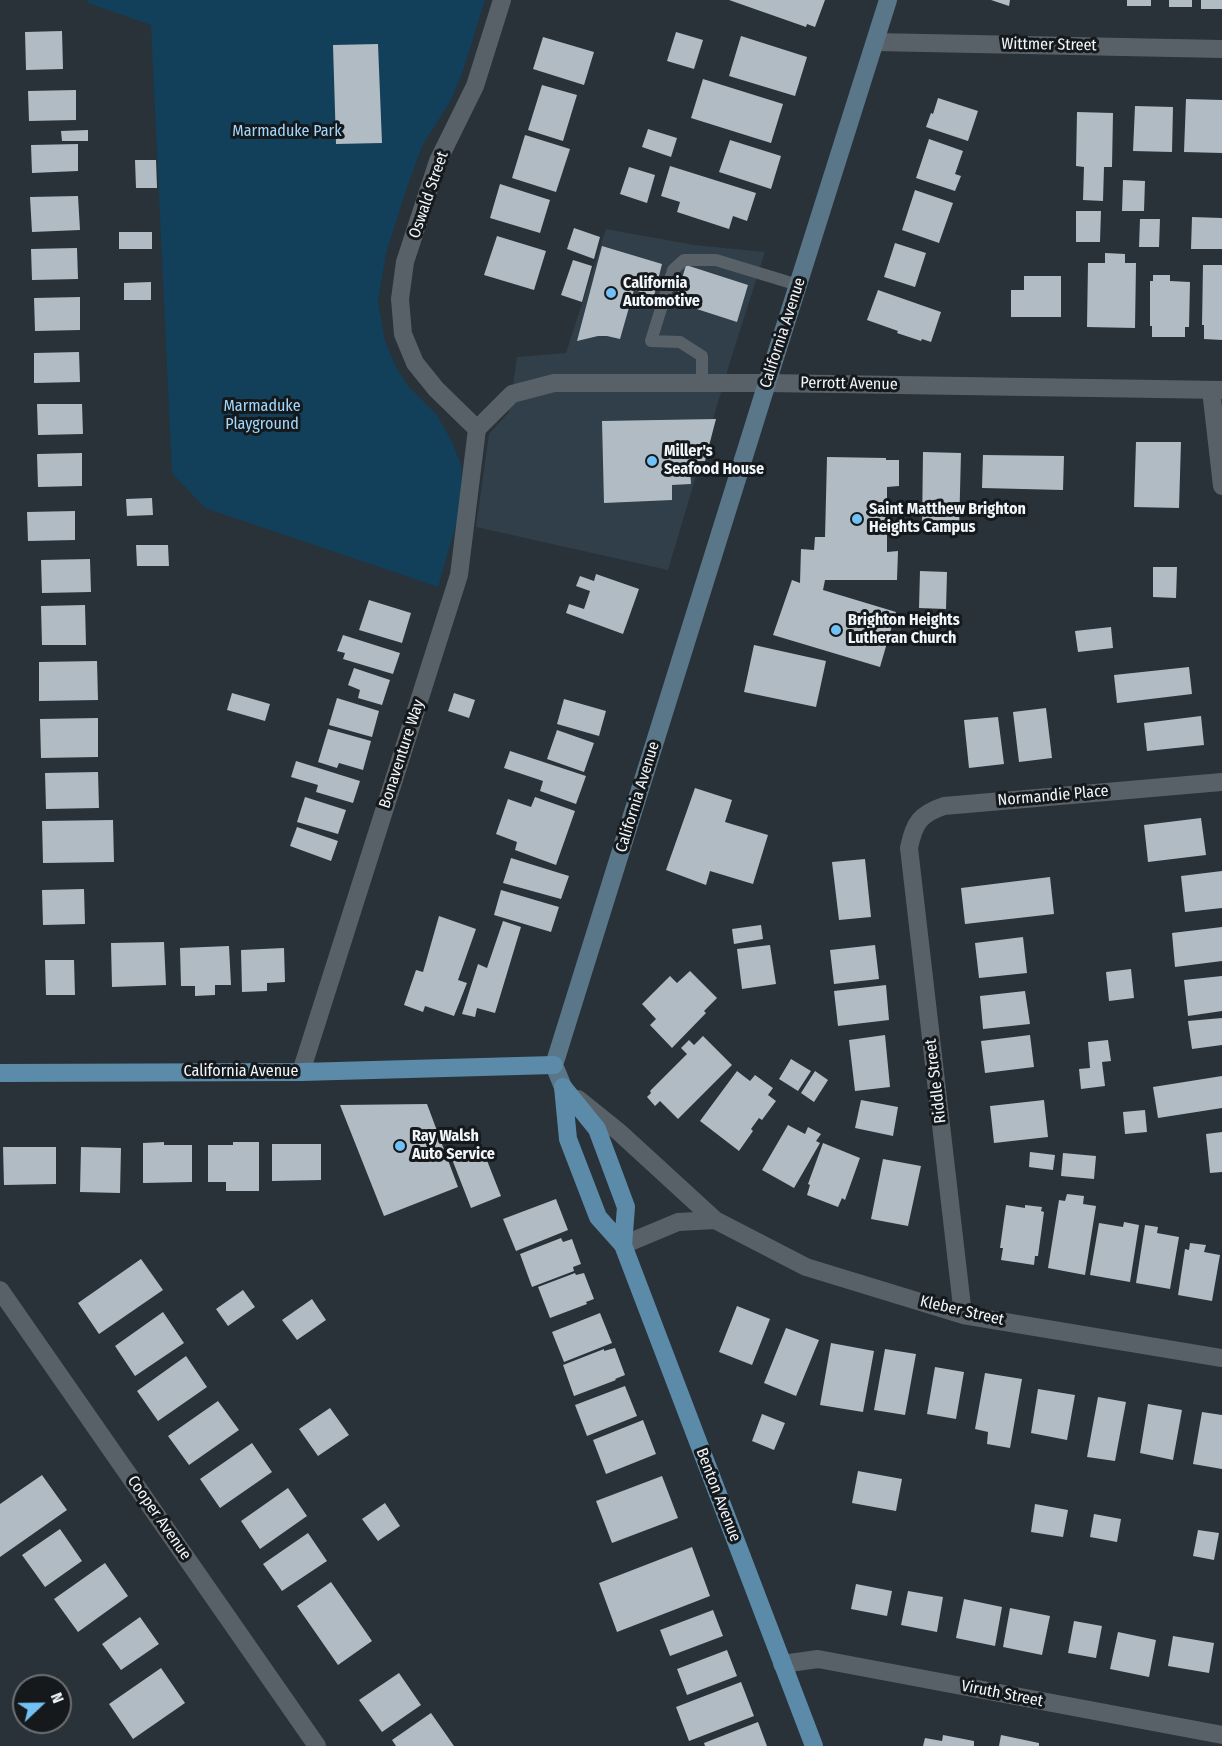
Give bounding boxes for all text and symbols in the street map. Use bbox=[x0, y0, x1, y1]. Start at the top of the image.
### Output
street label: Wittmer Street bbox=[1001, 35, 1097, 55]
park label: Marmaduke Park bbox=[232, 122, 342, 142]
street label: Oswald Street bbox=[405, 149, 453, 241]
place label: California Automotive bbox=[623, 274, 700, 312]
street label: California Avenue bbox=[756, 275, 810, 391]
marker: California Automotive bbox=[604, 286, 618, 300]
street label: Perrott Avenue bbox=[800, 374, 898, 394]
park label: Marmaduke Playground bbox=[223, 397, 301, 435]
place label: Miller's Seafood House bbox=[664, 442, 764, 480]
marker: Miller's Seafood House bbox=[645, 454, 659, 468]
place label: Saint Matthew Brighton Heights Campus bbox=[869, 500, 1026, 538]
marker: Saint Matthew Brighton Heights Campus bbox=[850, 512, 864, 526]
place label: Brighton Heights Lutheran Church bbox=[848, 611, 960, 649]
marker: Brighton Heights Lutheran Church bbox=[829, 623, 843, 637]
street label: Bonaventure Way bbox=[375, 697, 429, 811]
street label: California Avenue bbox=[612, 739, 664, 855]
street label: Normandie Place bbox=[997, 782, 1109, 810]
street label: Riddle Street bbox=[921, 1038, 951, 1124]
street label: California Avenue bbox=[184, 1062, 298, 1082]
place label: Ray Walsh Auto Service bbox=[412, 1127, 495, 1165]
marker: Ray Walsh Auto Service bbox=[393, 1139, 407, 1153]
street label: Kleber Street bbox=[918, 1292, 1006, 1330]
street label: Benton Avenue bbox=[691, 1445, 745, 1545]
street label: Cooper Avenue bbox=[123, 1472, 195, 1564]
north arrow bbox=[12, 1674, 72, 1734]
street label: Viruth Street bbox=[959, 1677, 1045, 1711]
text: N bbox=[47, 1690, 68, 1706]

